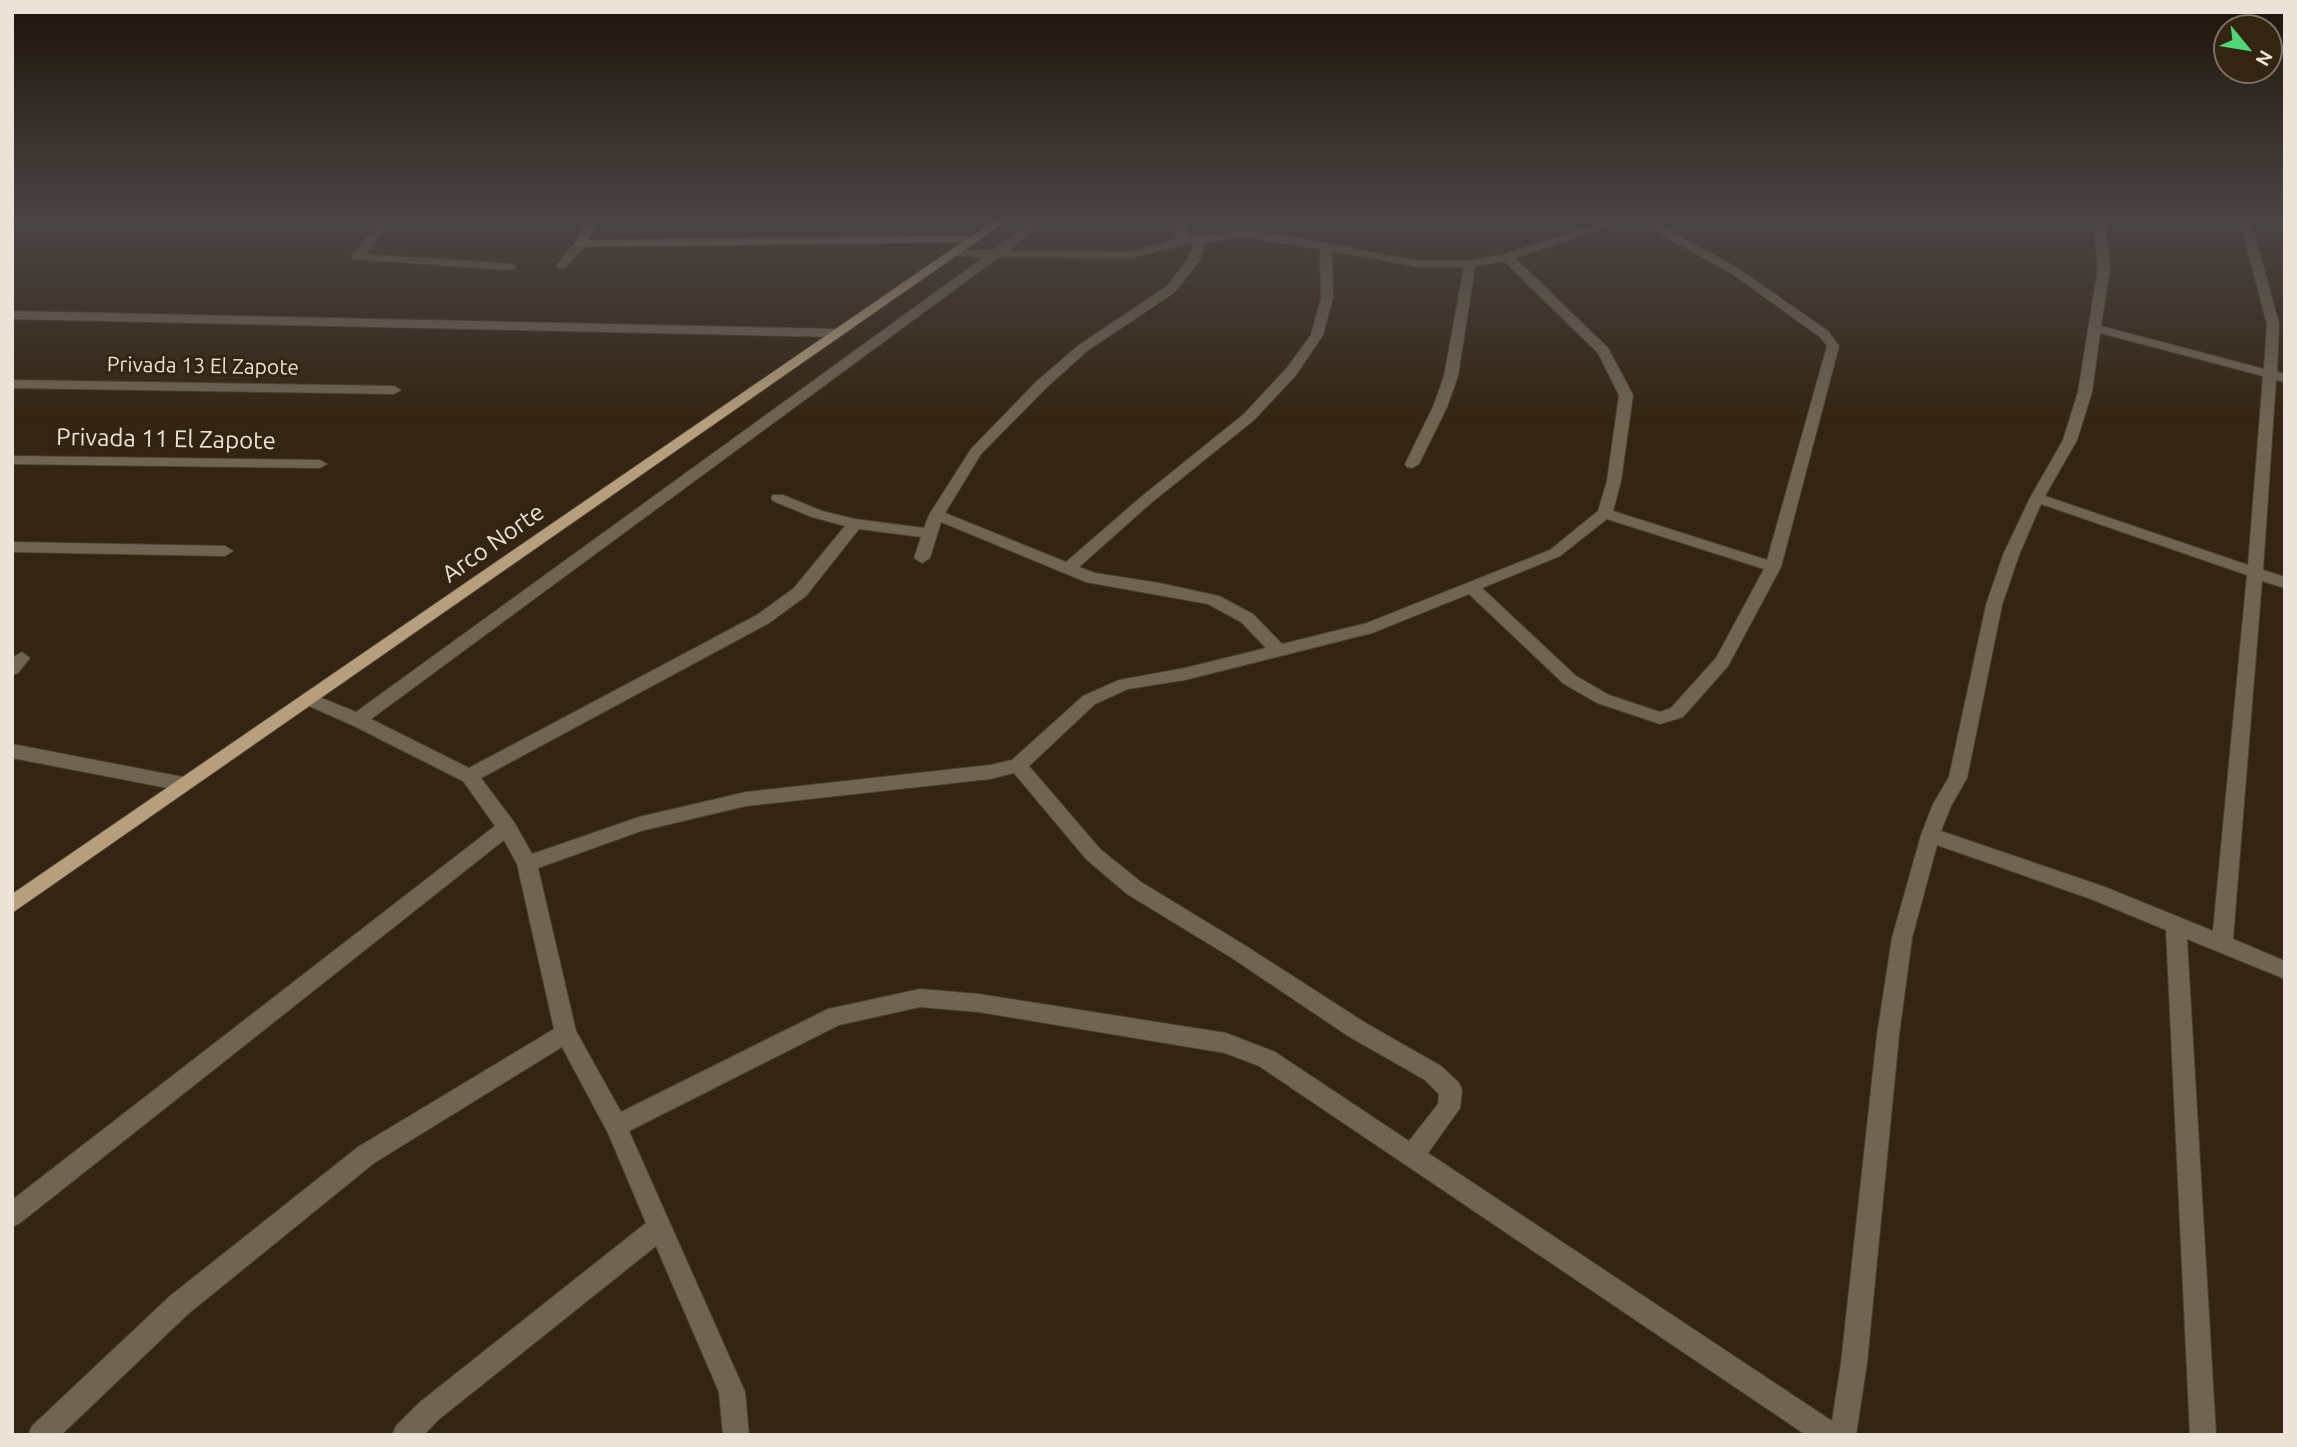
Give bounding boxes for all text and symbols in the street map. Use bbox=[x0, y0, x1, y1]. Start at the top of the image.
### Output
north arrow bbox=[2213, 14, 2283, 84]
text: N bbox=[2251, 47, 2278, 70]
street label: Privada 13 El Zapote bbox=[107, 352, 299, 380]
street label: Privada 11 El Zapote bbox=[56, 423, 276, 455]
street label: Arco Norte bbox=[436, 497, 550, 589]

